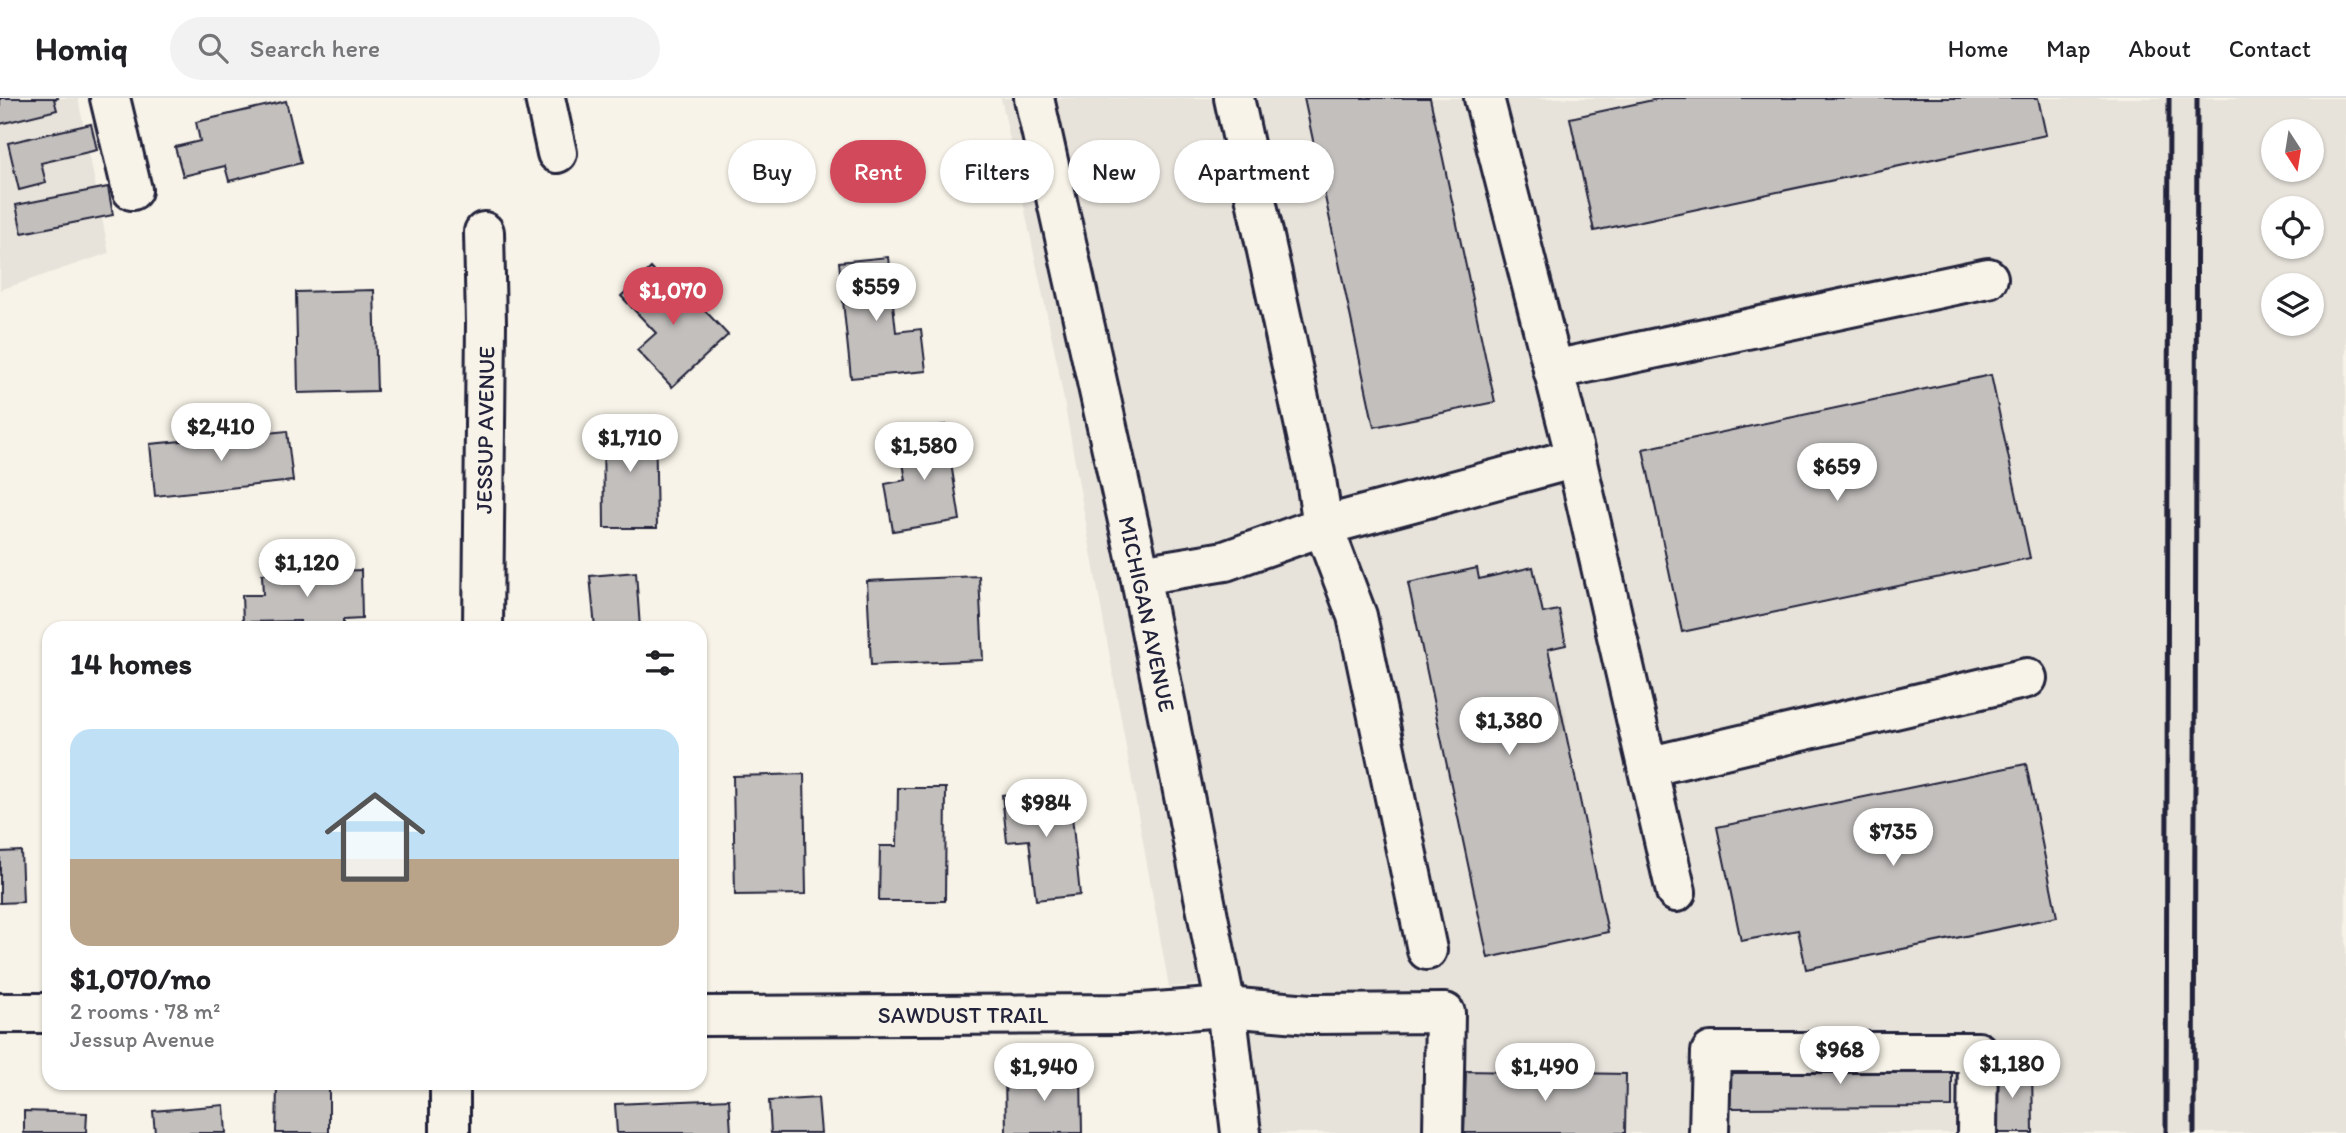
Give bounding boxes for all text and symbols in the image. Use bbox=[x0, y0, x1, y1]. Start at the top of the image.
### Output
search box bbox=[170, 17, 660, 80]
text: Homiq bbox=[35, 29, 128, 68]
icon: search bbox=[194, 29, 232, 67]
text: Search here bbox=[250, 32, 380, 64]
text: Home bbox=[1948, 34, 2008, 63]
text: Map bbox=[2046, 34, 2090, 63]
text: About bbox=[2128, 34, 2191, 63]
text: Contact bbox=[2229, 34, 2311, 63]
north arrow bbox=[2261, 119, 2324, 182]
map controls bbox=[2261, 119, 2324, 336]
chip: Buy bbox=[728, 140, 816, 203]
chip: Rent bbox=[830, 140, 926, 203]
chip: Filters bbox=[940, 140, 1054, 203]
chip: New bbox=[1068, 140, 1160, 203]
chip: Apartment bbox=[1174, 140, 1334, 203]
button: locate bbox=[2261, 196, 2324, 259]
pin: $559 bbox=[835, 264, 917, 323]
pin: $1,070 bbox=[616, 268, 730, 327]
text: $559 bbox=[852, 272, 900, 300]
button: layers bbox=[2261, 273, 2324, 336]
text: $1,070 bbox=[639, 276, 707, 304]
street label: JESSUP AVENUE bbox=[470, 346, 500, 514]
pin: $2,410 bbox=[164, 404, 278, 463]
text: $2,410 bbox=[187, 412, 255, 440]
pin: $1,710 bbox=[573, 414, 687, 474]
pin: $1,580 bbox=[867, 422, 981, 482]
text: $1,710 bbox=[598, 423, 662, 451]
text: $1,580 bbox=[891, 431, 957, 459]
pin: $659 bbox=[1796, 444, 1878, 503]
text: $659 bbox=[1813, 452, 1861, 480]
street label: MICHIGAN AVENUE bbox=[1113, 514, 1181, 714]
pin: $1,120 bbox=[250, 540, 364, 599]
text: $1,120 bbox=[275, 548, 339, 576]
icon: filters bbox=[641, 644, 679, 682]
text: 14 homes bbox=[70, 645, 192, 682]
pin: $1,380 bbox=[1452, 698, 1566, 757]
text: $1,380 bbox=[1475, 706, 1543, 734]
icon: home bbox=[312, 774, 438, 900]
pin: $984 bbox=[1005, 780, 1087, 839]
text: $984 bbox=[1021, 788, 1071, 816]
pin: $735 bbox=[1852, 808, 1934, 868]
text: $735 bbox=[1869, 817, 1917, 845]
text: $1,070/mo bbox=[70, 960, 211, 997]
text: 2 rooms · 78 m² bbox=[70, 997, 220, 1025]
street label: SAWDUST TRAIL bbox=[878, 1001, 1049, 1029]
text: Jessup Avenue bbox=[70, 1025, 215, 1053]
pin: $968 bbox=[1799, 1026, 1881, 1086]
text: $968 bbox=[1816, 1035, 1864, 1063]
pin: $1,180 bbox=[1955, 1040, 2069, 1100]
pin: $1,940 bbox=[987, 1044, 1101, 1103]
pin: $1,490 bbox=[1488, 1044, 1602, 1103]
text: $1,180 bbox=[1979, 1049, 2045, 1077]
text: $1,940 bbox=[1010, 1052, 1078, 1080]
text: $1,490 bbox=[1511, 1052, 1579, 1080]

